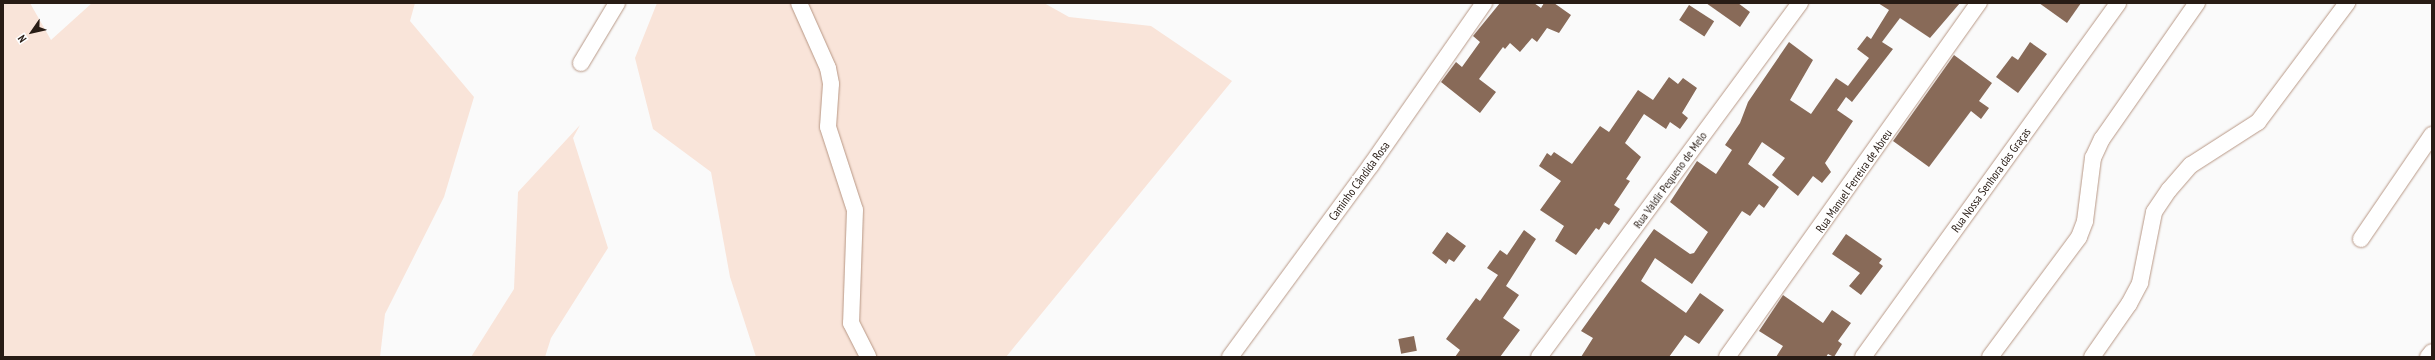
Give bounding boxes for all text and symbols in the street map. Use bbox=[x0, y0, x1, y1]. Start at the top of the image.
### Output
north arrow bbox=[12, 12, 52, 52]
text: N bbox=[15, 32, 30, 45]
street label: Rua Nossa Senhora das Graças bbox=[1948, 125, 2034, 235]
street label: Rua Manuel Ferreira de Abreu bbox=[1813, 126, 1895, 236]
street label: Rua Valdir Pequeno de Melo bbox=[1630, 129, 1710, 231]
street label: Caminho Cândida Rosa bbox=[1326, 139, 1392, 223]

